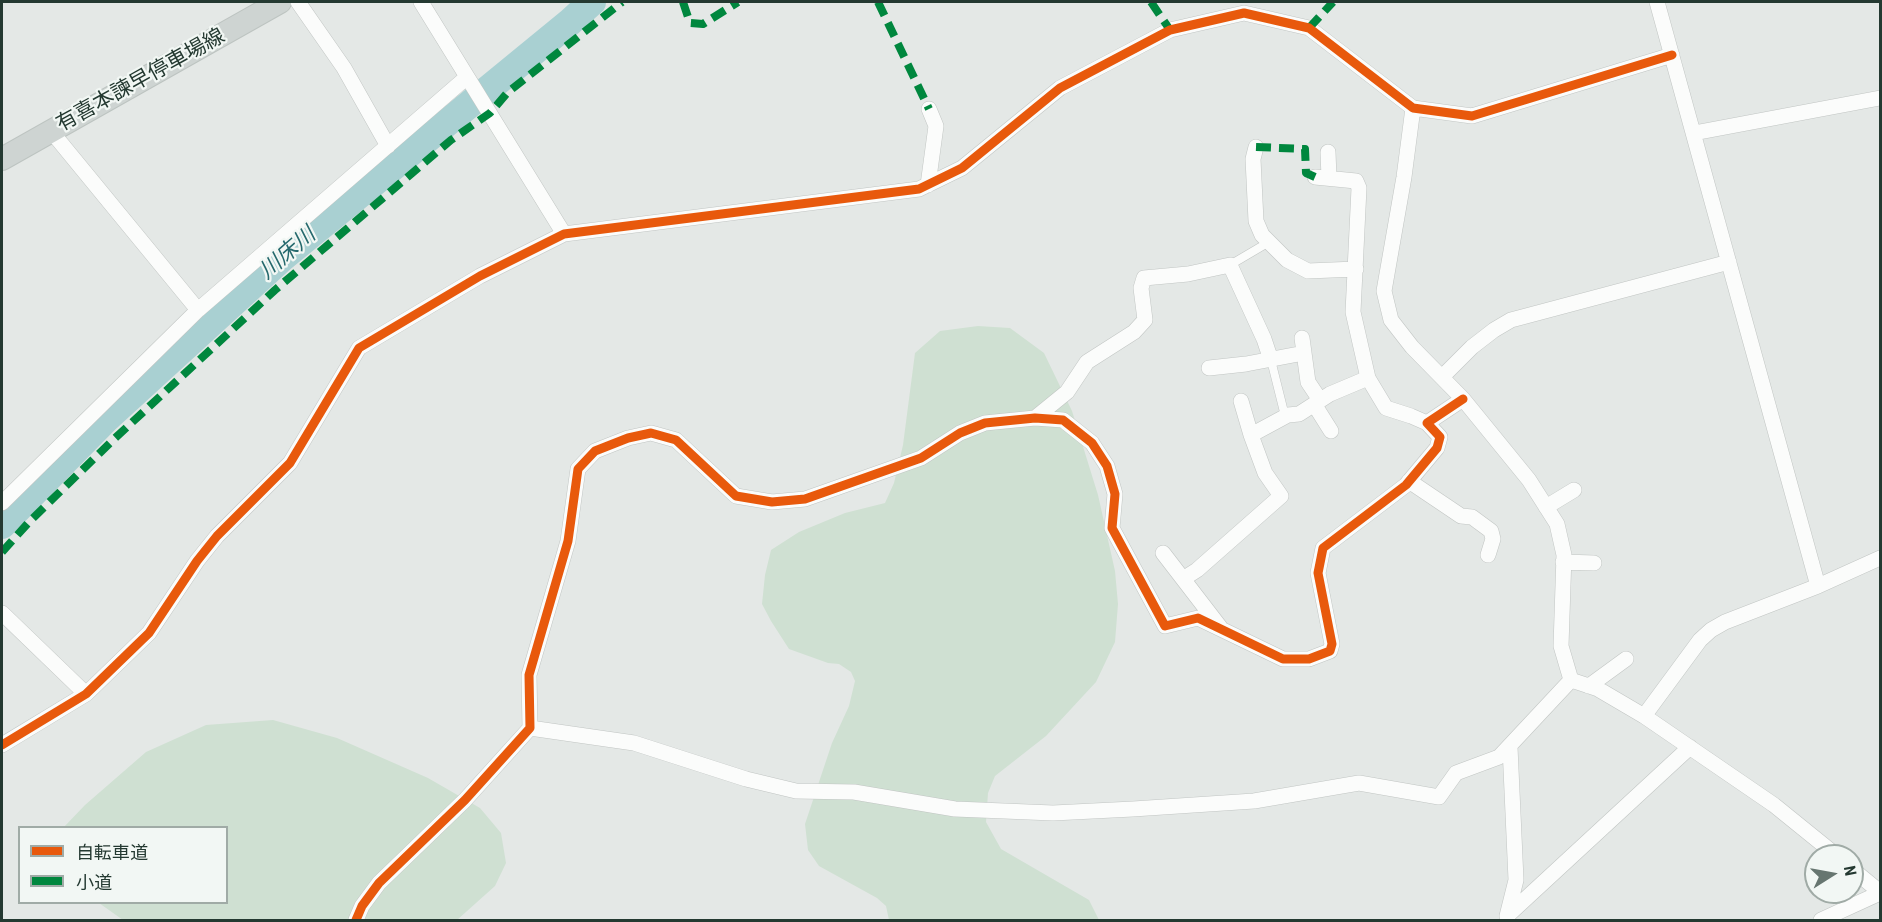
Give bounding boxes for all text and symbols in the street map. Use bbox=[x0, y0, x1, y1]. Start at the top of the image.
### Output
street label: 有喜本諫早停車場線 bbox=[52, 24, 230, 138]
water label: 川床川 bbox=[254, 222, 322, 286]
legend bbox=[18, 826, 228, 904]
text: 自転車道 bbox=[76, 842, 148, 863]
north arrow bbox=[1804, 844, 1864, 904]
text: N bbox=[1840, 864, 1860, 877]
text: 小道 bbox=[76, 872, 112, 893]

